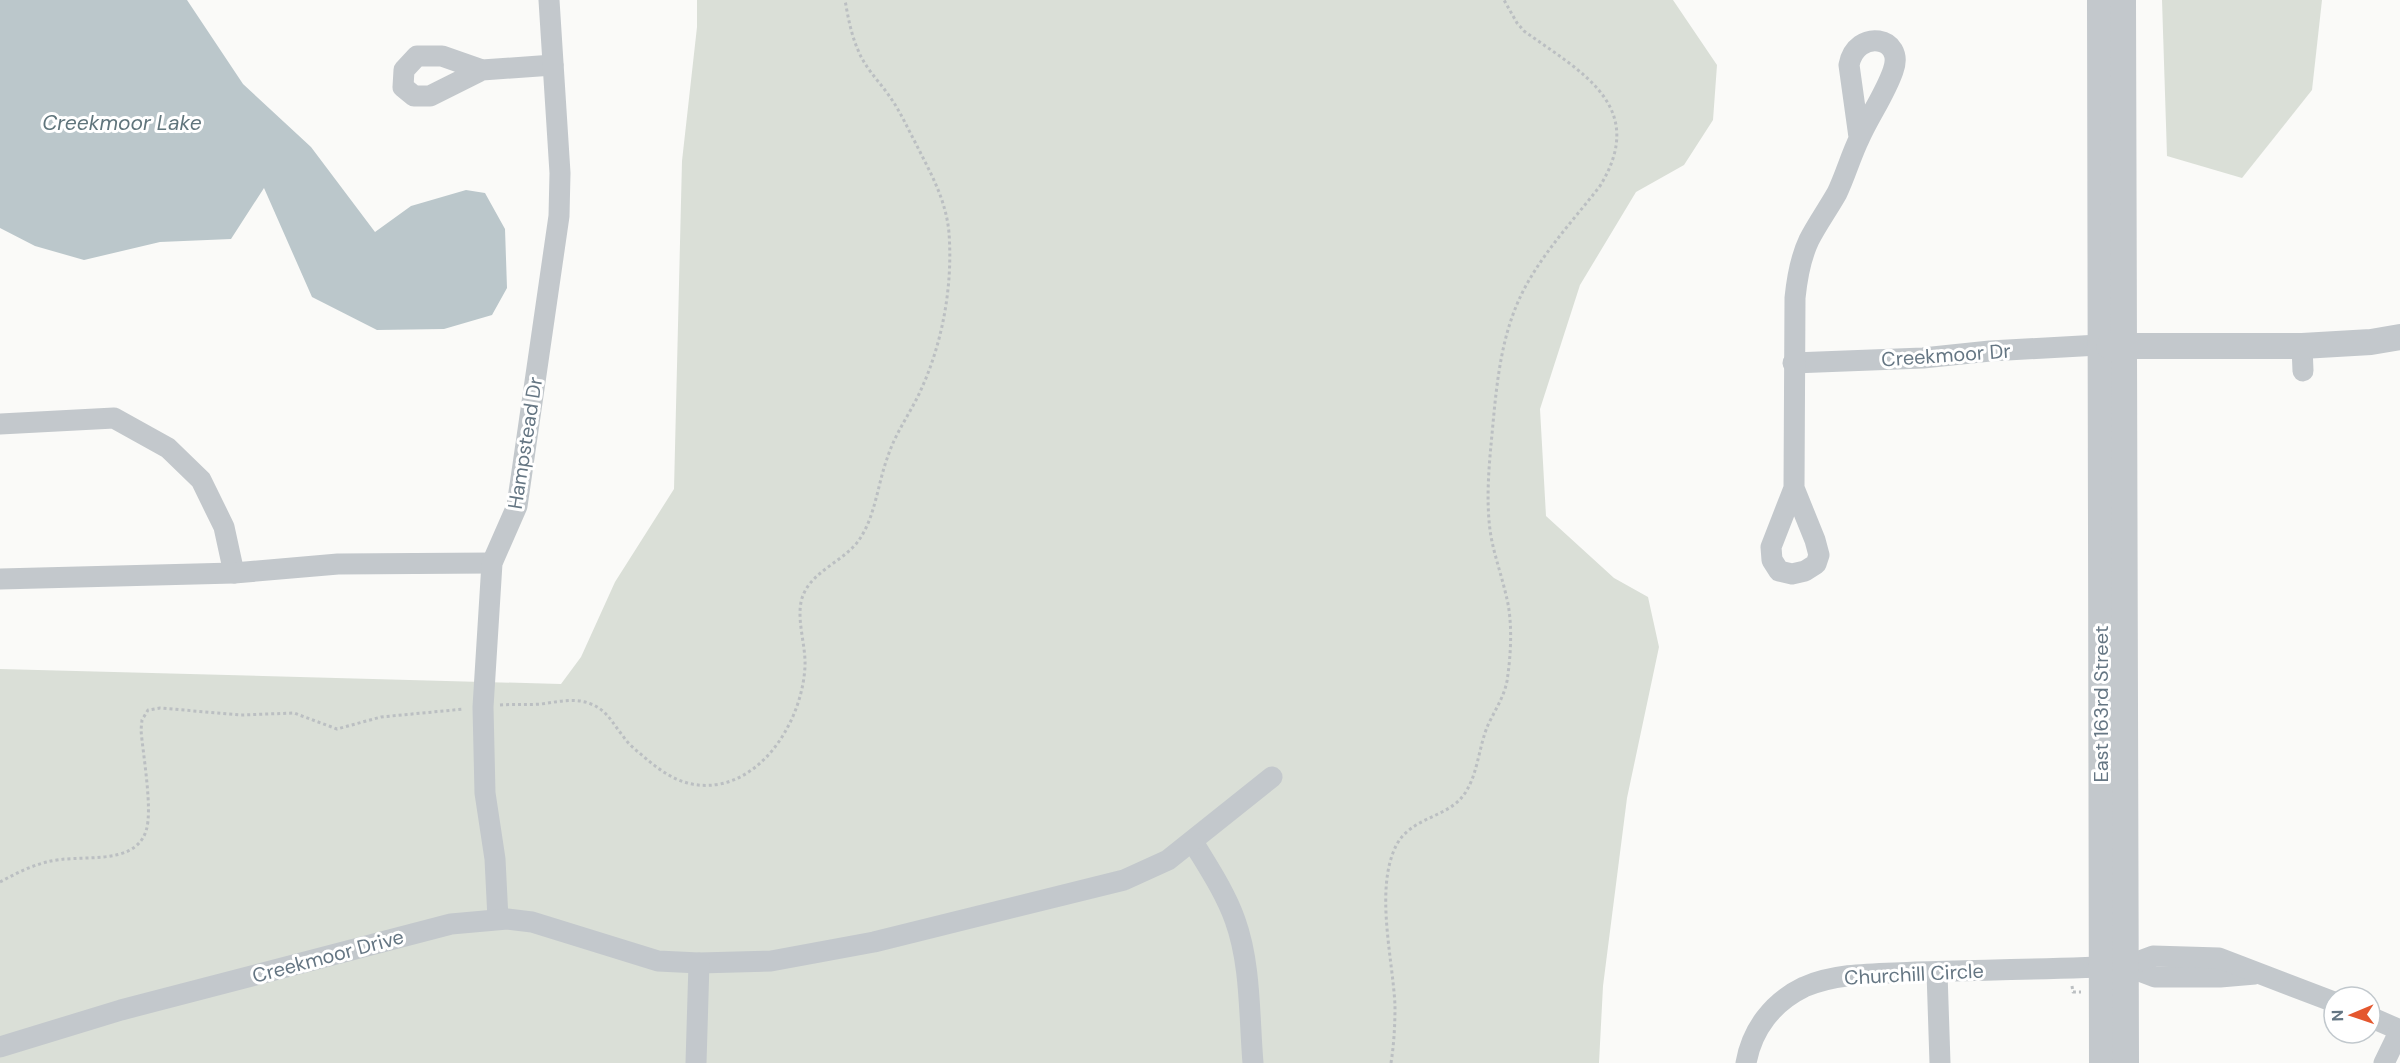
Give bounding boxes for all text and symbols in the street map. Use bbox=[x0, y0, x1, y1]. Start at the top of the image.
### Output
water label: Creekmoor Lake bbox=[42, 109, 202, 137]
street label: Creekmoor Dr bbox=[1880, 338, 2012, 372]
street label: Hampstead Dr bbox=[502, 375, 548, 511]
street label: East 163rd Street bbox=[2088, 625, 2114, 783]
street label: Creekmoor Drive bbox=[249, 923, 407, 989]
street label: Churchill Circle bbox=[1844, 957, 1984, 991]
north arrow bbox=[2322, 985, 2382, 1045]
text: N bbox=[2327, 1009, 2348, 1022]

